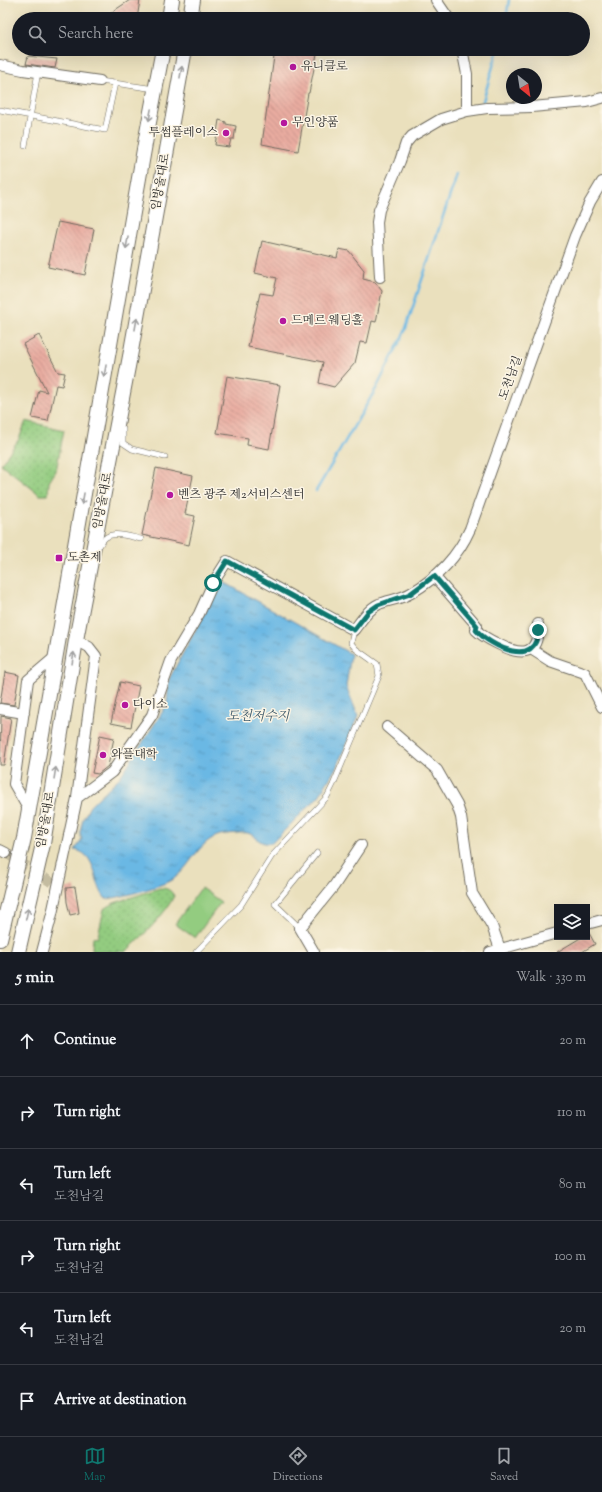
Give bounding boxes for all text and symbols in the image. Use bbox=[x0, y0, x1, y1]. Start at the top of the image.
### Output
search box bbox=[12, 12, 590, 56]
icon: search bbox=[26, 23, 48, 45]
text: Search here bbox=[58, 24, 133, 45]
place label: 유니클로 bbox=[301, 58, 348, 76]
marker: 유니클로 bbox=[288, 62, 298, 72]
one-way arrow bbox=[177, 66, 185, 79]
north arrow bbox=[506, 68, 542, 104]
one-way arrow bbox=[146, 108, 154, 121]
place label: 무인양품 bbox=[292, 114, 339, 132]
marker: 무인양품 bbox=[279, 118, 289, 128]
place label: 투썸플레이스 bbox=[148, 124, 218, 142]
marker: 투썸플레이스 bbox=[221, 128, 231, 138]
street label: 임방울대로 bbox=[147, 151, 175, 212]
one-way arrow bbox=[123, 236, 131, 249]
place label: 드메르 웨딩홀 bbox=[291, 312, 364, 330]
marker: 드메르 웨딩홀 bbox=[278, 316, 288, 326]
one-way arrow bbox=[132, 318, 140, 331]
street label: 도천남길 bbox=[495, 353, 527, 403]
one-way arrow bbox=[101, 364, 109, 377]
street label: 임방울대로 bbox=[89, 470, 117, 531]
place label: 벤츠 광주 제2서비스센터 bbox=[178, 486, 305, 504]
marker: 벤츠 광주 제2서비스센터 bbox=[165, 490, 175, 500]
one-way arrow bbox=[79, 492, 87, 505]
place label: 도촌제 bbox=[67, 549, 102, 567]
marker: 도촌제 bbox=[54, 553, 64, 563]
route start bbox=[204, 574, 222, 592]
route end bbox=[529, 621, 547, 639]
one-way arrow bbox=[70, 652, 78, 665]
place label: 다이소 bbox=[133, 696, 168, 714]
marker: 다이소 bbox=[120, 700, 130, 710]
water label: 도천저수지 bbox=[227, 708, 291, 726]
place label: 와플대학 bbox=[111, 746, 158, 764]
marker: 와플대학 bbox=[98, 750, 108, 760]
one-way arrow bbox=[51, 767, 59, 780]
street label: 임방울대로 bbox=[32, 789, 60, 850]
map controls bbox=[554, 904, 590, 940]
button: layers bbox=[554, 904, 590, 940]
one-way arrow bbox=[23, 908, 31, 921]
text: 5 min bbox=[16, 966, 54, 990]
text: Walk · 330 m bbox=[516, 969, 586, 987]
icon: ahead bbox=[16, 1030, 38, 1052]
text: Continue bbox=[54, 1030, 116, 1051]
text: 20 m bbox=[560, 1032, 586, 1050]
icon: right bbox=[16, 1102, 38, 1124]
text: Turn right bbox=[54, 1102, 120, 1123]
text: 110 m bbox=[557, 1104, 586, 1122]
text: Turn left bbox=[54, 1164, 111, 1185]
icon: left bbox=[16, 1174, 38, 1196]
text: 80 m bbox=[559, 1176, 586, 1194]
text: 도천남길 bbox=[54, 1188, 104, 1206]
text: Turn right bbox=[54, 1236, 120, 1257]
icon: right bbox=[16, 1246, 38, 1268]
text: 100 m bbox=[554, 1248, 586, 1266]
text: 도천남길 bbox=[54, 1260, 104, 1278]
text: Turn left bbox=[54, 1308, 111, 1329]
icon: left bbox=[16, 1318, 38, 1340]
text: 20 m bbox=[560, 1320, 586, 1338]
text: 도천남길 bbox=[54, 1332, 104, 1350]
icon: arrive bbox=[16, 1390, 38, 1412]
text: Arrive at destination bbox=[54, 1390, 187, 1411]
tab: Map bbox=[84, 1445, 106, 1485]
tab: Directions bbox=[273, 1445, 323, 1485]
tab: Saved bbox=[490, 1445, 518, 1485]

